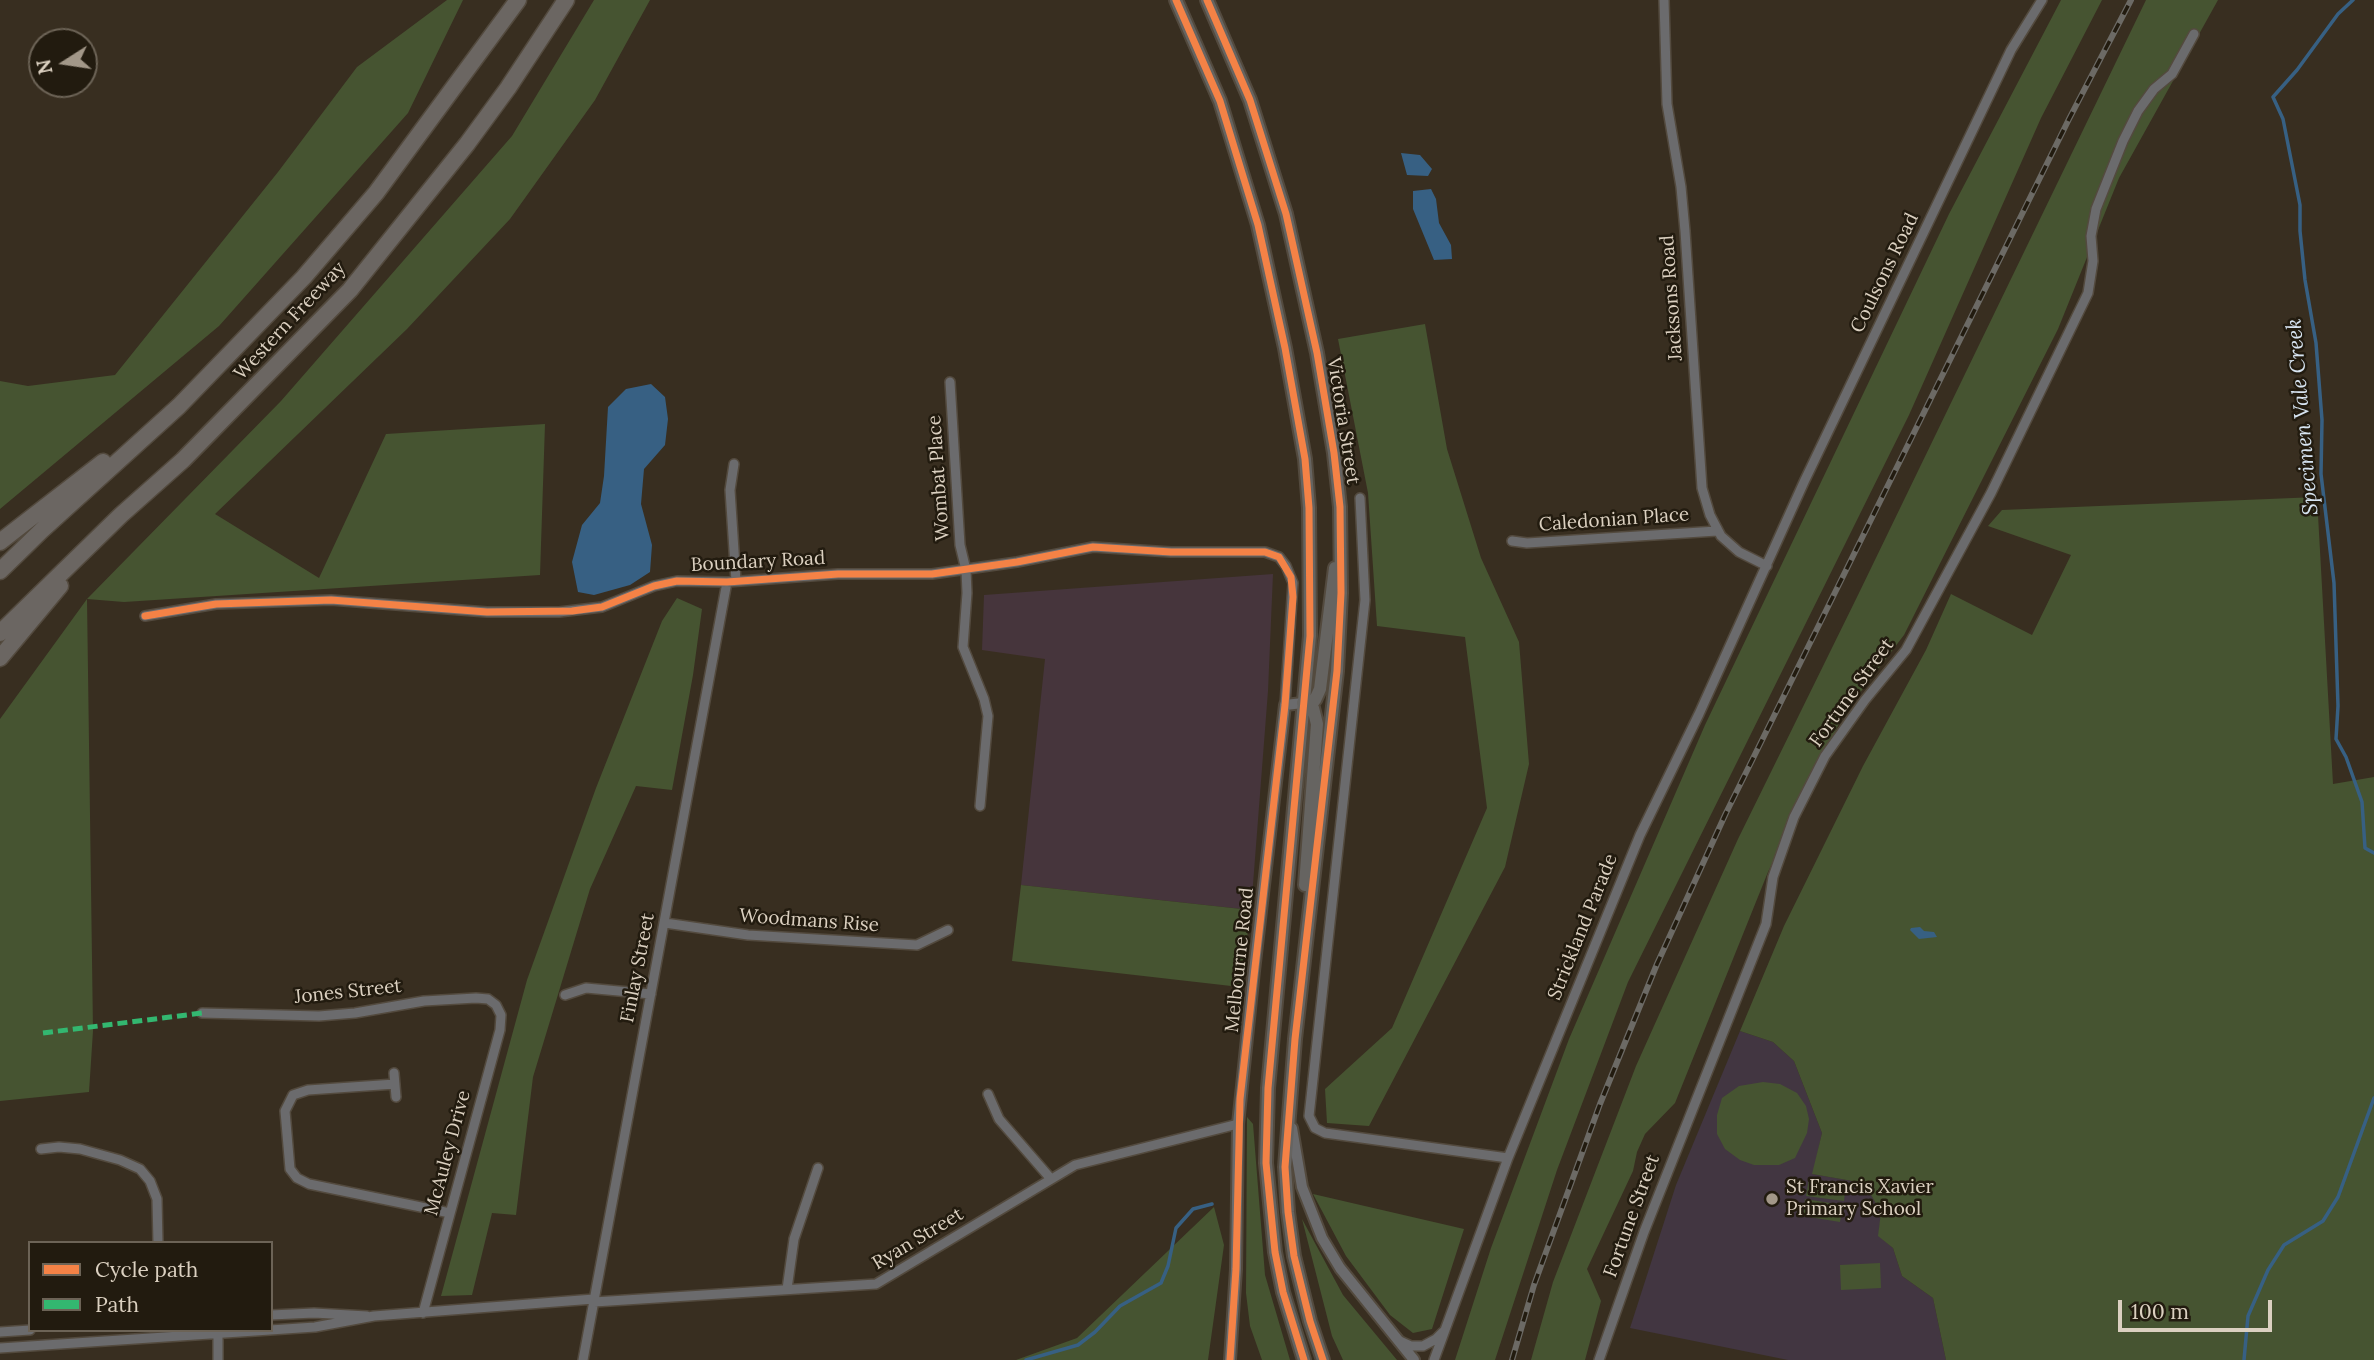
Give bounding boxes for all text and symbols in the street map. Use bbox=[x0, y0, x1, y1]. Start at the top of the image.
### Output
north arrow bbox=[28, 28, 98, 98]
text: N bbox=[31, 57, 58, 77]
street label: Coulsons Road bbox=[1846, 209, 1924, 337]
street label: Jacksons Road bbox=[1656, 234, 1688, 362]
street label: Western Freeway bbox=[229, 257, 351, 385]
water label: Specimen Vale Creek bbox=[2282, 318, 2324, 516]
street label: Victoria Street bbox=[1322, 356, 1364, 486]
street label: Wombat Place bbox=[923, 414, 955, 542]
street label: Caledonian Place bbox=[1538, 503, 1690, 537]
street label: Boundary Road bbox=[690, 547, 826, 577]
street label: Fortune Street bbox=[1805, 634, 1899, 752]
street label: Strickland Parade bbox=[1543, 851, 1623, 1003]
street label: Melbourne Road bbox=[1221, 886, 1259, 1034]
street label: Woodmans Rise bbox=[738, 905, 880, 937]
street label: Finlay Street bbox=[616, 911, 660, 1025]
street label: Jones Street bbox=[293, 975, 403, 1009]
street label: McAuley Drive bbox=[420, 1088, 476, 1218]
street label: Fortune Street bbox=[1599, 1151, 1665, 1281]
place label: St Francis Xavier Primary School bbox=[1786, 1177, 1934, 1221]
marker: St Francis Xavier Primary School bbox=[1764, 1191, 1780, 1207]
street label: Ryan Street bbox=[868, 1203, 968, 1275]
legend bbox=[28, 1241, 273, 1332]
text: Cycle path bbox=[95, 1256, 198, 1283]
scale bar bbox=[2122, 1286, 2276, 1330]
text: Path bbox=[95, 1291, 139, 1318]
text: 100 m bbox=[2131, 1298, 2189, 1325]

